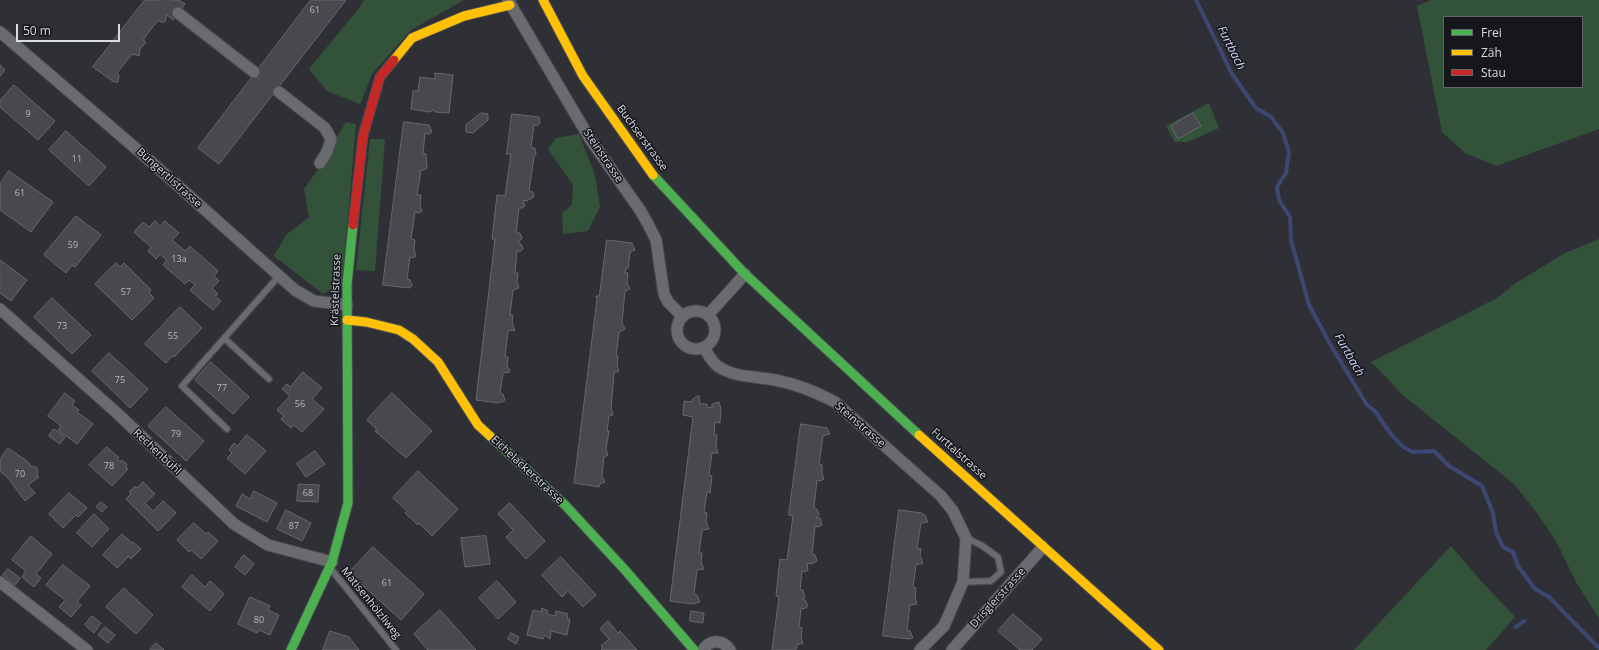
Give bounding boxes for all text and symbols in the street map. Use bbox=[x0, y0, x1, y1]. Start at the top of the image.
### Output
house number: 61 bbox=[310, 5, 320, 15]
scale bar bbox=[18, 16, 122, 42]
legend bbox=[1443, 16, 1583, 88]
text: 50 m bbox=[23, 22, 51, 39]
water label: Furtbach bbox=[1214, 24, 1248, 72]
text: Frei bbox=[1481, 24, 1502, 41]
text: Zäh bbox=[1481, 44, 1502, 61]
text: Stau bbox=[1481, 64, 1506, 81]
street label: Buchserstrasse bbox=[614, 102, 670, 174]
house number: 9 bbox=[25, 109, 31, 119]
street label: Steinstrasse bbox=[580, 127, 626, 185]
street label: Büngertlistrasse bbox=[134, 145, 204, 211]
house number: 11 bbox=[72, 154, 82, 164]
house number: 61 bbox=[15, 188, 25, 198]
house number: 59 bbox=[68, 240, 78, 250]
house number: 13a bbox=[171, 254, 187, 264]
street label: Krästelstrasse bbox=[328, 254, 344, 326]
house number: 57 bbox=[121, 287, 131, 297]
house number: 73 bbox=[57, 321, 67, 331]
house number: 55 bbox=[168, 331, 178, 341]
water label: Furtbach bbox=[1331, 331, 1367, 379]
house number: 75 bbox=[115, 375, 125, 385]
house number: 77 bbox=[217, 383, 227, 393]
house number: 56 bbox=[295, 399, 305, 409]
street label: Steinstrasse bbox=[832, 400, 888, 450]
street label: Rechenbühl bbox=[130, 426, 184, 478]
street label: Furttalstrasse bbox=[929, 426, 989, 482]
house number: 79 bbox=[171, 429, 181, 439]
street label: Eichelackerstrasse bbox=[488, 433, 566, 507]
house number: 78 bbox=[104, 461, 114, 471]
house number: 70 bbox=[15, 469, 25, 479]
house number: 68 bbox=[303, 488, 313, 498]
house number: 87 bbox=[289, 521, 299, 531]
street label: Matisenhölzliweg bbox=[338, 564, 404, 642]
street label: Drisglerstrasse bbox=[968, 565, 1028, 631]
house number: 61 bbox=[382, 578, 392, 588]
house number: 80 bbox=[254, 615, 264, 625]

